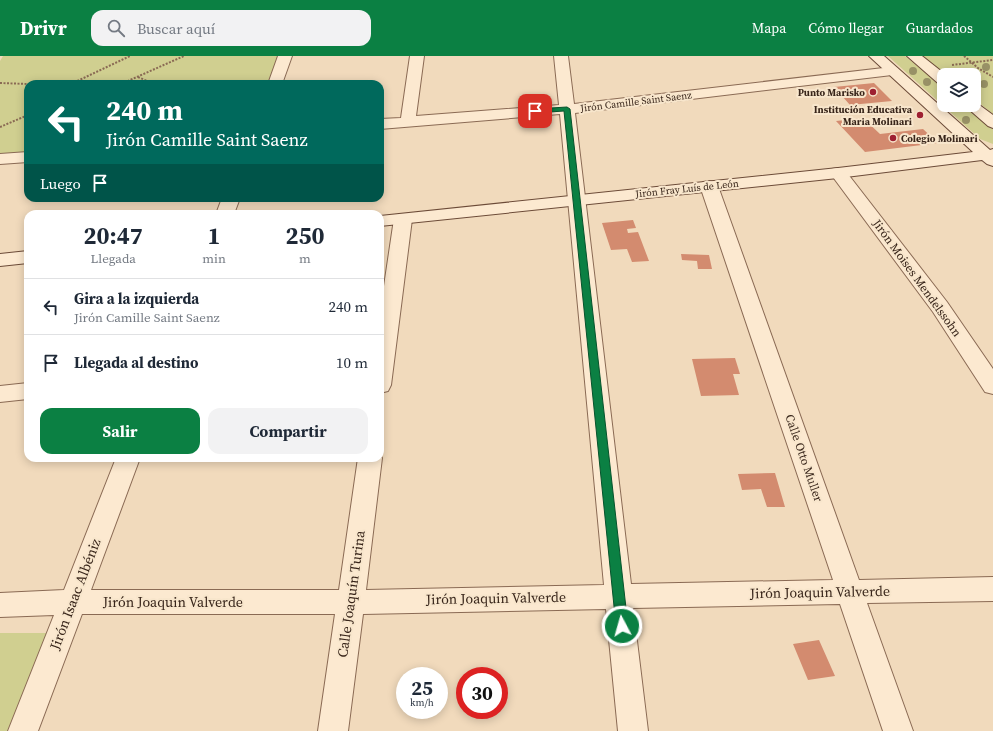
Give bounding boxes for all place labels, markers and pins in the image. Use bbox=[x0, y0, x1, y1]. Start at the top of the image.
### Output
place label: Punto Marisko bbox=[798, 86, 865, 99]
marker: Punto Marisko bbox=[868, 87, 878, 97]
pin bbox=[518, 94, 552, 128]
place label: Institución Educativa Maria Molinari bbox=[814, 103, 913, 128]
marker: Institución Educativa Maria Molinari bbox=[915, 110, 925, 120]
place label: Colegio Molinari bbox=[901, 132, 978, 145]
marker: Colegio Molinari bbox=[888, 133, 898, 143]

